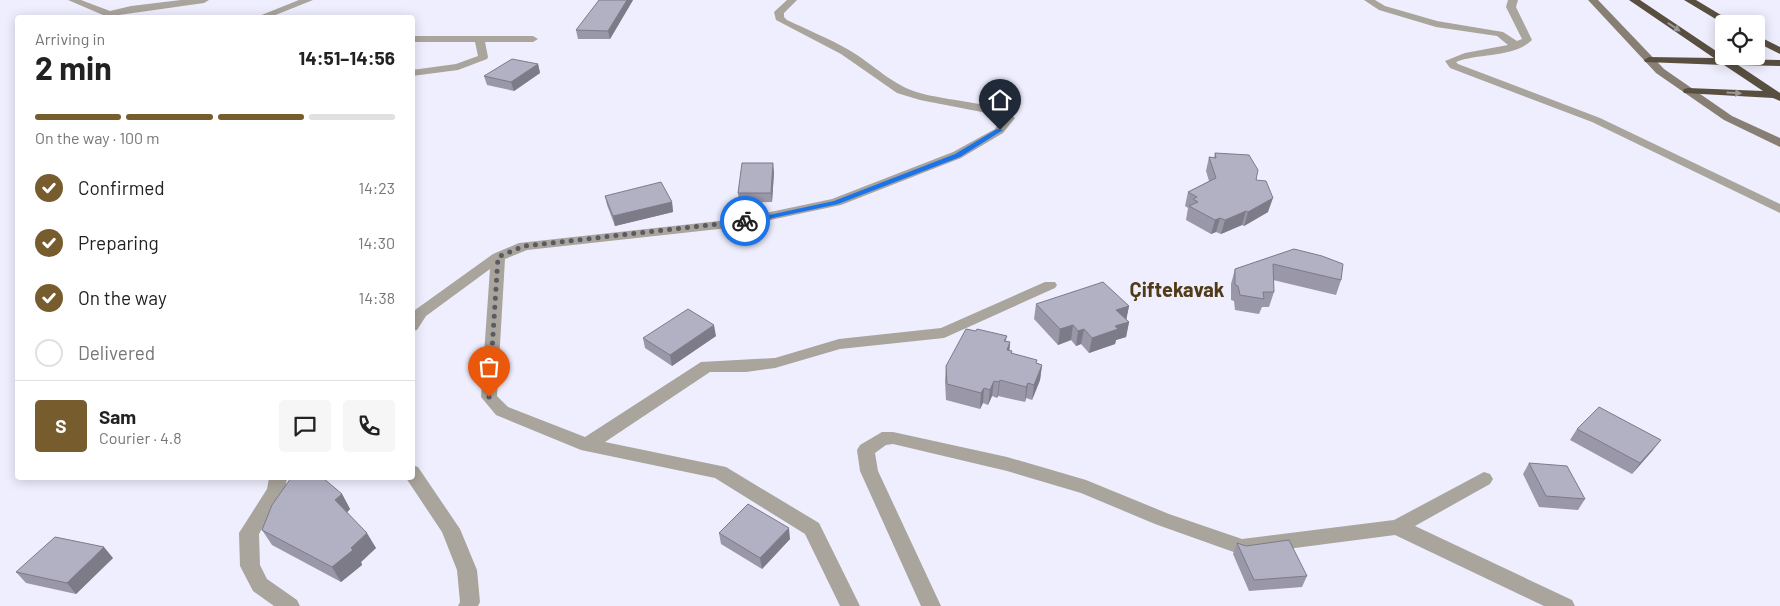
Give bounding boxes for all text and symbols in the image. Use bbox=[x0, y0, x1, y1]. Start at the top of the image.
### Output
map controls bbox=[1715, 15, 1765, 65]
button: locate bbox=[1715, 15, 1765, 65]
one-way arrow bbox=[1668, 22, 1681, 32]
text: Arriving in bbox=[35, 29, 105, 48]
text: 14:51–14:56 bbox=[298, 46, 395, 69]
text: 2 min bbox=[35, 48, 112, 86]
pin bbox=[979, 79, 1021, 130]
icon: home bbox=[986, 86, 1014, 114]
one-way arrow bbox=[1726, 90, 1742, 98]
text: On the way · 100 m bbox=[35, 128, 160, 147]
icon: check bbox=[35, 174, 63, 202]
text: Confirmed bbox=[78, 176, 165, 199]
text: 14:23 bbox=[358, 178, 395, 197]
courier bbox=[720, 196, 770, 246]
icon: bike bbox=[731, 207, 759, 235]
icon: check bbox=[35, 229, 63, 257]
text: Preparing bbox=[78, 231, 159, 254]
text: 14:30 bbox=[358, 233, 395, 252]
district label: Çiftekavak bbox=[1130, 277, 1225, 301]
icon: check bbox=[35, 284, 63, 312]
text: On the way bbox=[78, 286, 167, 309]
text: 14:38 bbox=[359, 288, 395, 307]
text: Delivered bbox=[78, 341, 155, 364]
pin bbox=[468, 346, 510, 397]
icon: bag bbox=[475, 353, 503, 381]
button: chat bbox=[279, 400, 331, 452]
button: phone bbox=[343, 400, 395, 452]
text: Sam bbox=[99, 405, 136, 428]
text: S bbox=[55, 414, 67, 437]
text: Courier · 4.8 bbox=[99, 428, 182, 447]

